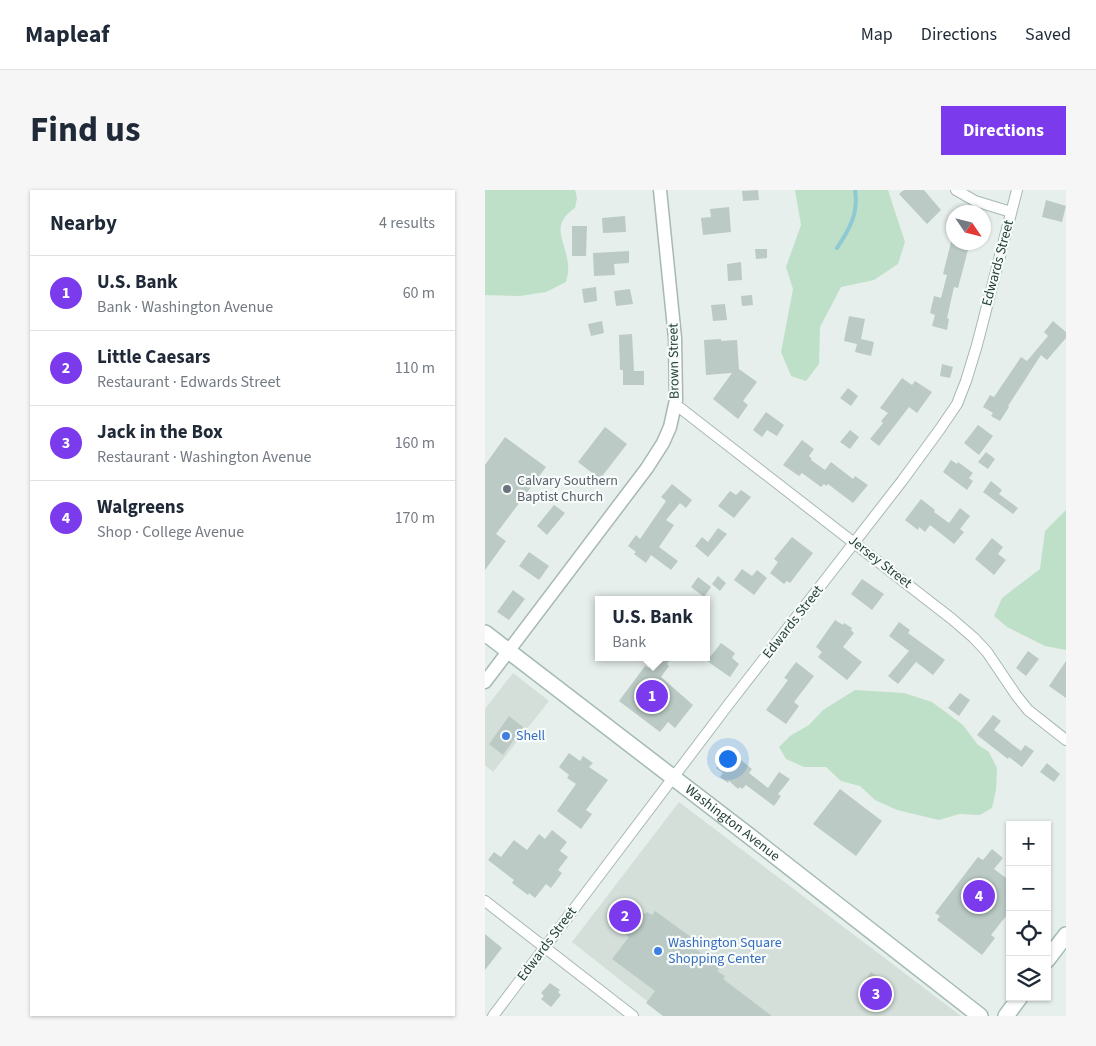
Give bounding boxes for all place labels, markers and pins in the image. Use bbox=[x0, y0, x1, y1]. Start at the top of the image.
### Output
place label: Calvary Southern Baptist Church bbox=[517, 471, 618, 507]
marker: Calvary Southern Baptist Church bbox=[501, 483, 513, 495]
pin: 1 bbox=[636, 677, 668, 715]
place label: Shell bbox=[516, 726, 546, 746]
marker: Shell bbox=[500, 730, 512, 742]
pin: 4 bbox=[963, 877, 995, 915]
pin: 2 bbox=[609, 897, 641, 935]
place label: Washington Square Shopping Center bbox=[668, 933, 782, 969]
marker: Washington Square Shopping Center bbox=[652, 945, 664, 957]
pin: 3 bbox=[860, 975, 892, 1013]

